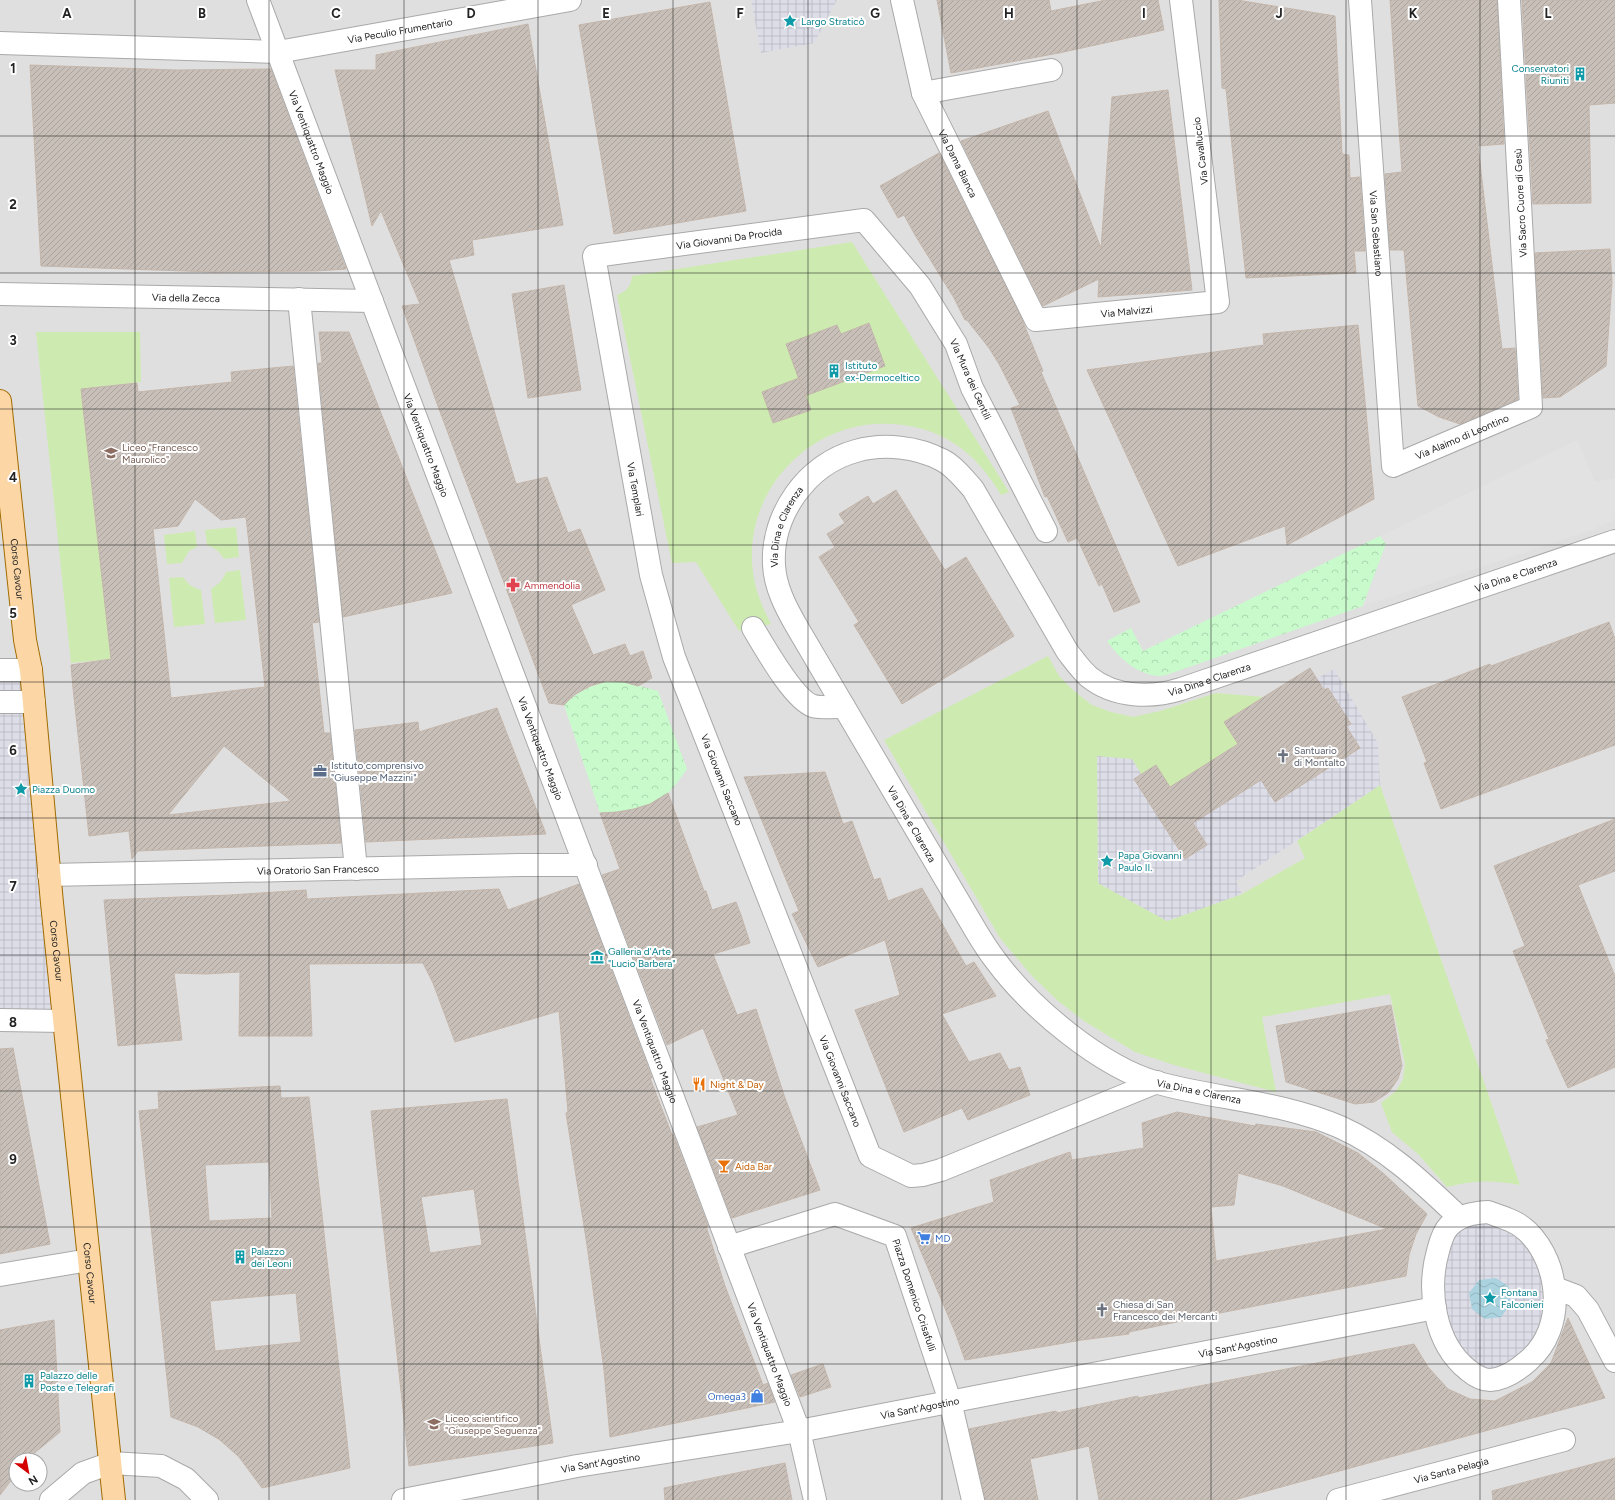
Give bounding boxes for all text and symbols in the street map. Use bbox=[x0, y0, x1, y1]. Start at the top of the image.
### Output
text: A bbox=[62, 6, 72, 21]
text: B bbox=[198, 6, 206, 21]
text: C bbox=[331, 6, 341, 21]
text: D bbox=[466, 6, 476, 21]
text: E bbox=[602, 6, 610, 21]
text: F bbox=[736, 6, 744, 21]
text: G bbox=[870, 6, 880, 21]
text: H bbox=[1004, 6, 1014, 21]
text: I bbox=[1142, 6, 1146, 21]
text: J bbox=[1275, 6, 1283, 21]
text: K bbox=[1409, 6, 1418, 21]
text: L bbox=[1545, 6, 1552, 21]
place icon: Largo Straticò bbox=[782, 13, 798, 29]
street label: Via Peculio Frumentario bbox=[347, 15, 454, 46]
place label: Largo Straticò bbox=[801, 15, 865, 28]
text: 1 bbox=[10, 61, 16, 76]
place label: Conservatori Riuniti bbox=[1511, 62, 1569, 87]
building icon: Conservatori Riuniti bbox=[1572, 66, 1588, 82]
street label: Via Ventiquattro Maggio bbox=[286, 89, 337, 196]
street label: Via Cavalluccio bbox=[1190, 116, 1211, 186]
street label: Via Dama Bianca bbox=[935, 127, 980, 200]
street label: Via Sacro Cuore di Gesù bbox=[1511, 148, 1530, 258]
street label: Via San Sebastiano bbox=[1367, 190, 1386, 277]
text: 2 bbox=[9, 197, 17, 212]
street label: Via Giovanni Da Procida bbox=[675, 225, 783, 252]
street label: Via della Zecca bbox=[152, 291, 220, 305]
street label: Via Malvizzi bbox=[1100, 302, 1153, 321]
text: 3 bbox=[9, 333, 17, 348]
street label: Via Mura dei Gentili bbox=[947, 337, 994, 422]
place label: Istituto ex-Dermoceltico bbox=[845, 359, 920, 384]
building icon: Istituto ex-Dermoceltico bbox=[826, 363, 842, 379]
street label: Via Ventiquattro Maggio bbox=[400, 392, 451, 499]
street label: Via Alaimo di Leontino bbox=[1413, 411, 1511, 463]
place label: Liceo "Francesco Maurolico" bbox=[122, 441, 198, 466]
school or university icon: Liceo "Francesco Maurolico" bbox=[103, 445, 119, 461]
street label: Via Templari bbox=[624, 461, 646, 517]
text: 4 bbox=[9, 470, 17, 485]
street label: Via Dina e Clarenza bbox=[768, 484, 806, 568]
street label: Corso Cavour bbox=[7, 538, 27, 601]
street label: Via Dina e Clarenza bbox=[1473, 555, 1559, 595]
pharmacy icon: Ammendolia bbox=[505, 577, 521, 593]
place label: Ammendolia bbox=[524, 579, 580, 592]
text: 5 bbox=[9, 606, 17, 621]
street label: Via Dina e Clarenza bbox=[1167, 660, 1252, 699]
street label: Via Ventiquattro Maggio bbox=[515, 695, 566, 802]
street label: Via Giovanni Saccano bbox=[698, 732, 746, 828]
text: 6 bbox=[9, 743, 17, 758]
place label: Santuario di Montalto bbox=[1294, 744, 1345, 769]
church icon: Santuario di Montalto bbox=[1275, 748, 1291, 764]
place label: Istituto comprensivo "Giuseppe Mazzini" bbox=[331, 759, 424, 784]
office icon: Istituto comprensivo "Giuseppe Mazzini" bbox=[312, 763, 328, 779]
place icon: Piazza Duomo bbox=[13, 781, 29, 797]
place label: Piazza Duomo bbox=[32, 783, 95, 796]
street label: Via Dina e Clarenza bbox=[884, 784, 939, 865]
place label: Papa Giovanni Paulo II. bbox=[1118, 849, 1182, 874]
place icon: Papa Giovanni Paulo II. bbox=[1099, 853, 1115, 869]
street label: Via Oratorio San Francesco bbox=[257, 862, 379, 878]
text: 7 bbox=[9, 879, 17, 894]
street label: Corso Cavour bbox=[47, 920, 66, 983]
place label: Galleria d'Arte "Lucio Barbera" bbox=[608, 945, 676, 970]
museum icon: Galleria d'Arte "Lucio Barbera" bbox=[589, 949, 605, 965]
street label: Via Ventiquattro Maggio bbox=[630, 998, 681, 1105]
text: 8 bbox=[9, 1015, 17, 1030]
street label: Via Giovanni Saccano bbox=[816, 1034, 864, 1129]
restaurant icon: Night & Day bbox=[691, 1076, 707, 1092]
street label: Via Dina e Clarenza bbox=[1155, 1076, 1242, 1107]
place label: Night & Day bbox=[710, 1078, 765, 1091]
text: 9 bbox=[9, 1152, 17, 1167]
bar icon: Aida Bar bbox=[716, 1158, 732, 1174]
place label: Aida Bar bbox=[735, 1160, 773, 1173]
supermarket icon: MD bbox=[916, 1230, 932, 1246]
place label: MD bbox=[935, 1232, 950, 1245]
street label: Piazza Domenico Crisafulli bbox=[889, 1237, 939, 1353]
street label: Corso Cavour bbox=[80, 1242, 100, 1305]
place label: Palazzo dei Leoni bbox=[251, 1245, 291, 1270]
building icon: Palazzo dei Leoni bbox=[232, 1249, 248, 1265]
place label: Fontana Falconieri bbox=[1501, 1286, 1544, 1311]
place icon: Fontana Falconieri bbox=[1482, 1290, 1498, 1306]
place label: Chiesa di San Francesco dei Mercanti bbox=[1113, 1298, 1217, 1323]
street label: Via Ventiquattro Maggio bbox=[744, 1301, 795, 1408]
church icon: Chiesa di San Francesco dei Mercanti bbox=[1094, 1302, 1110, 1318]
street label: Via Sant'Agostino bbox=[1197, 1333, 1279, 1361]
place label: Palazzo delle Poste e Telegrafi bbox=[40, 1369, 114, 1394]
building icon: Palazzo delle Poste e Telegrafi bbox=[21, 1373, 37, 1389]
shop icon: Omega3 bbox=[749, 1388, 765, 1404]
place label: Omega3 bbox=[708, 1390, 746, 1403]
street label: Via Sant'Agostino bbox=[879, 1394, 961, 1422]
place label: Liceo scientifico "Giuseppe Seguenza" bbox=[445, 1412, 541, 1437]
school or university icon: Liceo scientifico "Giuseppe Seguenza" bbox=[426, 1416, 442, 1432]
street label: Via Sant'Agostino bbox=[560, 1450, 641, 1476]
north arrow bbox=[8, 1452, 48, 1492]
street label: Via Santa Pelagia bbox=[1412, 1454, 1490, 1487]
text: N bbox=[26, 1472, 40, 1488]

